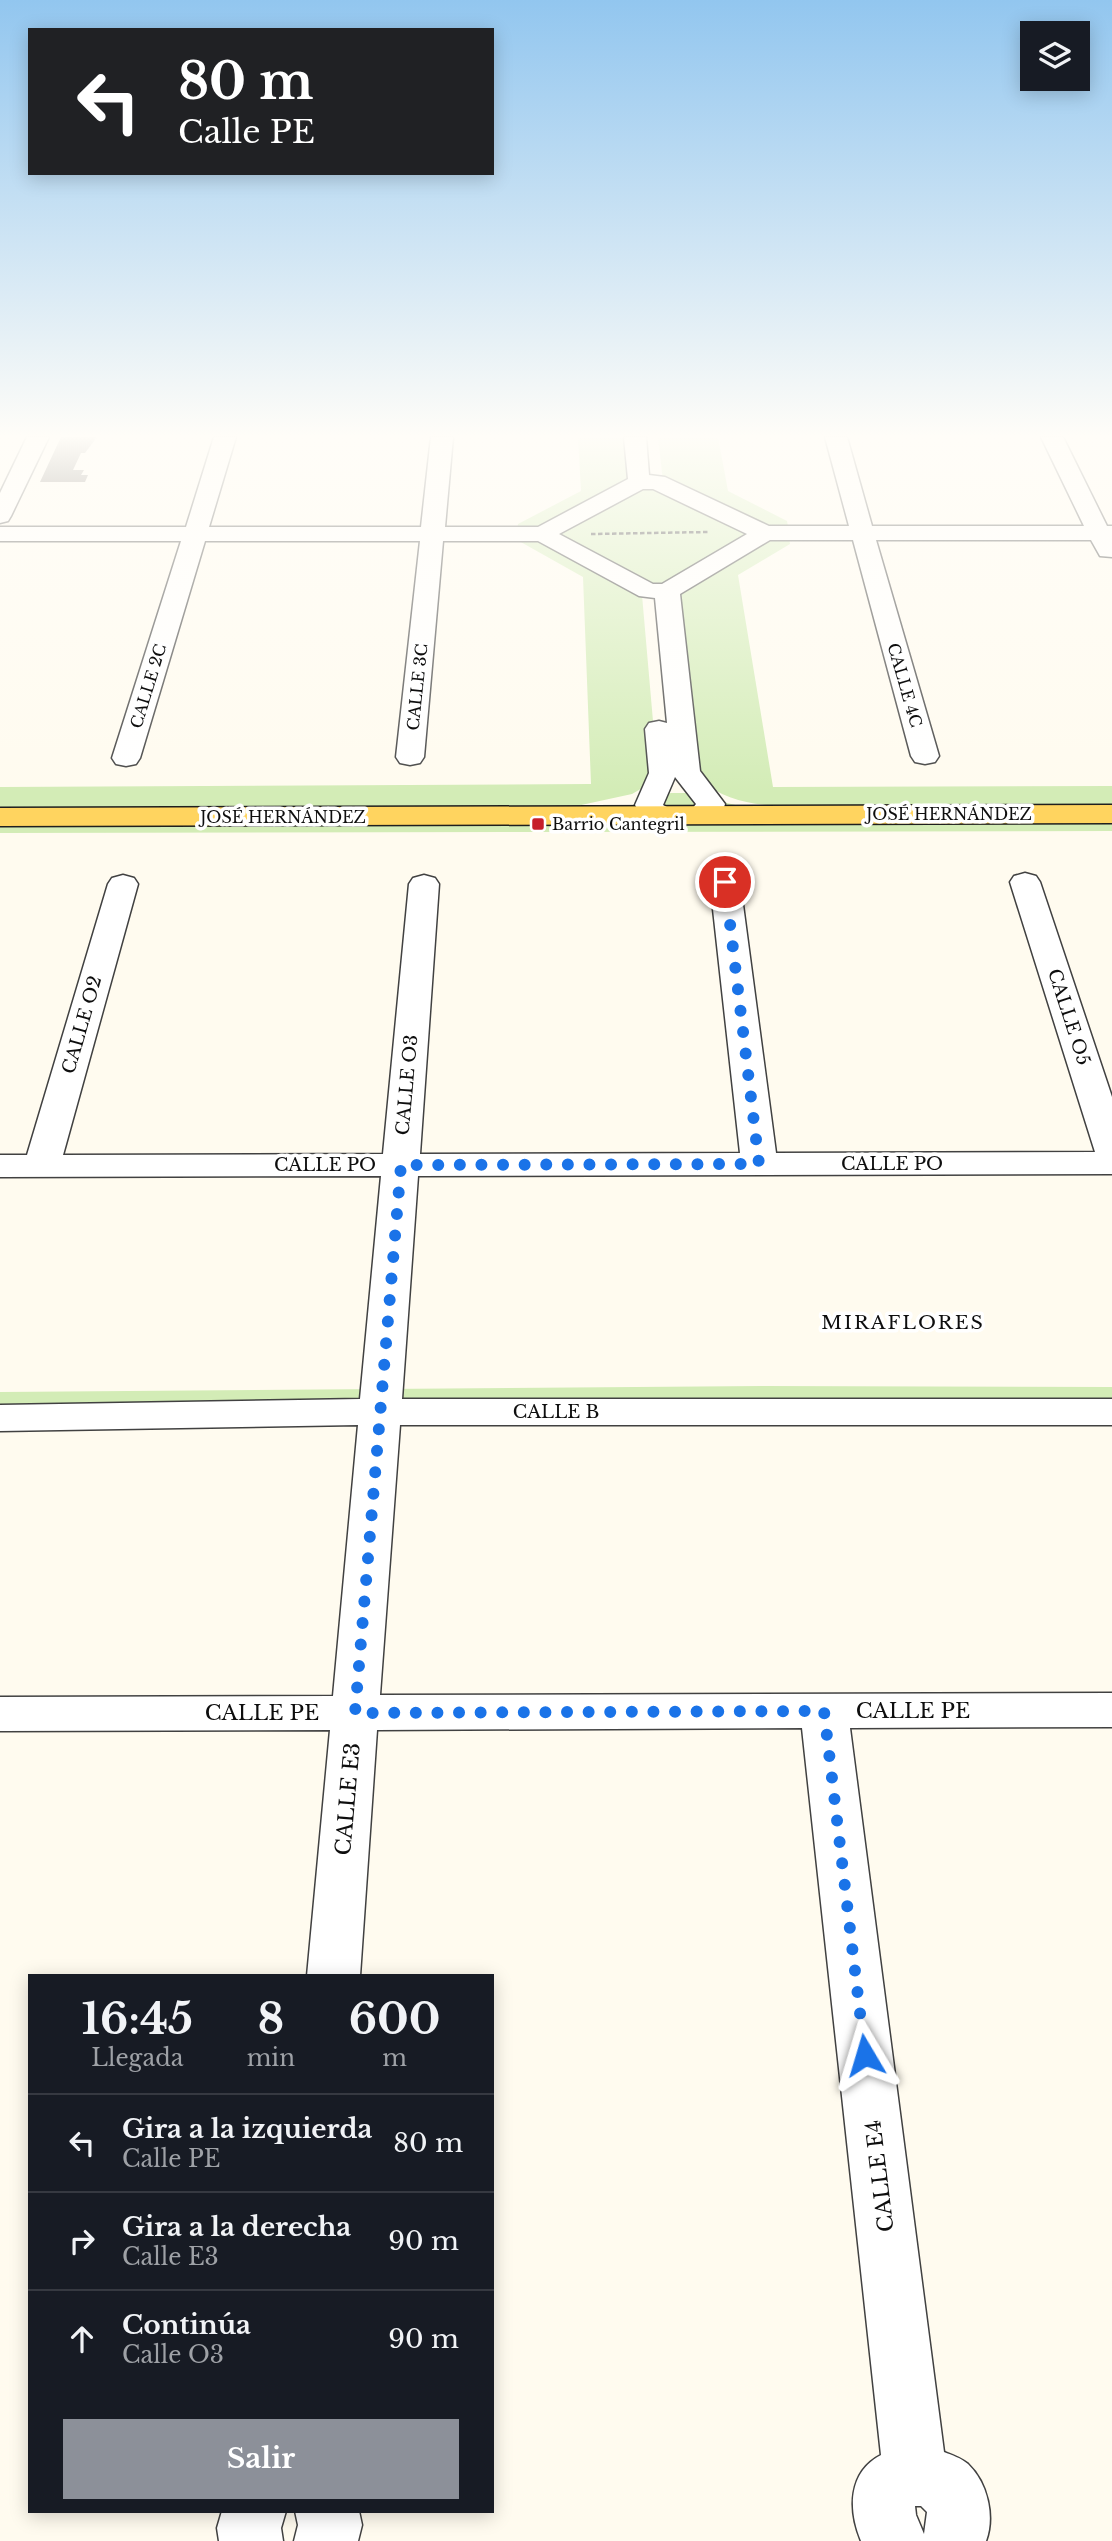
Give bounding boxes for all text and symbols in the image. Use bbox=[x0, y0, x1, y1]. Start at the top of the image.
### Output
map controls bbox=[1020, 21, 1090, 91]
button: layers bbox=[1020, 21, 1090, 91]
text: 80 m bbox=[178, 51, 313, 112]
icon: left bbox=[63, 56, 154, 147]
text: Calle PE bbox=[178, 112, 315, 152]
street label: CALLE 4C bbox=[883, 640, 927, 730]
street label: CALLE 2C bbox=[126, 641, 170, 731]
street label: CALLE 3C bbox=[402, 643, 432, 731]
street label: JOSÉ HERNÁNDEZ bbox=[864, 804, 1032, 824]
street label: JOSÉ HERNÁNDEZ bbox=[198, 807, 366, 827]
place label: Barrio Cantegril bbox=[552, 814, 685, 834]
marker: Barrio Cantegril bbox=[530, 816, 546, 832]
pin bbox=[695, 852, 755, 912]
icon: arrive bbox=[706, 863, 744, 901]
street label: CALLE O5 bbox=[1043, 966, 1095, 1068]
street label: CALLE O2 bbox=[58, 973, 106, 1077]
street label: CALLE O3 bbox=[392, 1034, 422, 1136]
street label: CALLE PO bbox=[841, 1153, 943, 1175]
street label: CALLE PO bbox=[274, 1154, 376, 1176]
district label: MIRAFLORES bbox=[821, 1311, 985, 1334]
street label: CALLE B bbox=[513, 1401, 599, 1423]
street label: CALLE PE bbox=[856, 1698, 970, 1724]
street label: CALLE PE bbox=[205, 1700, 319, 1726]
street label: CALLE E3 bbox=[330, 1742, 366, 1856]
text: 16:45 bbox=[82, 1993, 193, 2045]
text: 8 bbox=[258, 1993, 284, 2045]
text: 600 bbox=[349, 1993, 440, 2045]
position arrow bbox=[828, 2018, 902, 2092]
text: Llegada bbox=[91, 2044, 183, 2072]
text: min bbox=[247, 2044, 295, 2072]
text: m bbox=[382, 2044, 407, 2072]
text: Gira a la izquierda bbox=[122, 2113, 372, 2145]
street label: CALLE E4 bbox=[860, 2119, 900, 2233]
icon: left bbox=[63, 2124, 101, 2162]
text: 80 m bbox=[393, 2127, 463, 2159]
text: Calle PE bbox=[122, 2145, 220, 2173]
text: Gira a la derecha bbox=[122, 2211, 351, 2243]
icon: right bbox=[63, 2222, 101, 2260]
text: 90 m bbox=[388, 2225, 459, 2257]
text: Calle E3 bbox=[122, 2243, 219, 2271]
text: Continúa bbox=[122, 2309, 251, 2341]
icon: ahead bbox=[63, 2320, 101, 2358]
text: 90 m bbox=[388, 2323, 459, 2355]
text: Calle O3 bbox=[122, 2341, 224, 2369]
button: Salir bbox=[63, 2419, 459, 2499]

